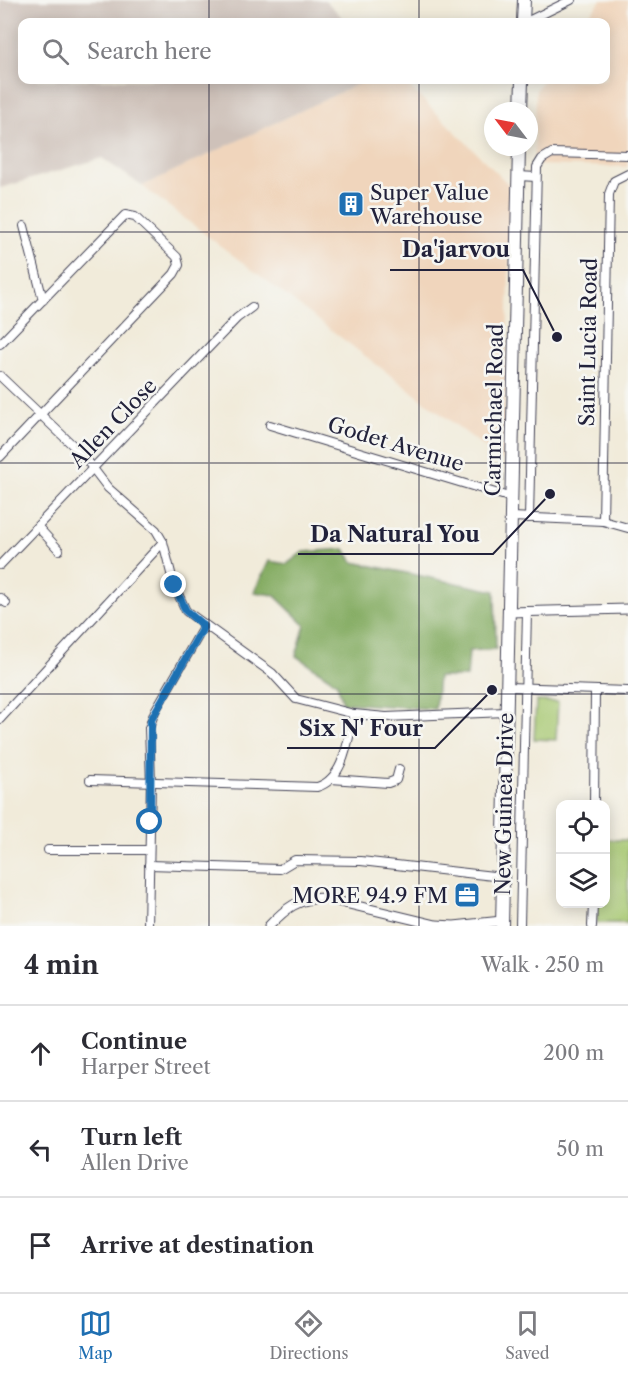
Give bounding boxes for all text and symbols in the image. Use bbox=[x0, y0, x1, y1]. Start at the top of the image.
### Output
search box bbox=[18, 18, 610, 84]
icon: search bbox=[39, 35, 72, 68]
text: Search here bbox=[87, 38, 212, 65]
north arrow bbox=[484, 102, 538, 156]
place label: Super Value Warehouse bbox=[369, 180, 489, 229]
building icon: Super Value Warehouse bbox=[336, 189, 366, 219]
callout: Da'jarvou bbox=[390, 230, 523, 270]
text: Da'jarvou bbox=[402, 236, 511, 263]
street label: Saint Lucia Road bbox=[574, 257, 602, 426]
street label: Carmichael Road bbox=[480, 323, 508, 497]
street label: Allen Close bbox=[63, 373, 162, 474]
street label: Godet Avenue bbox=[325, 411, 467, 477]
callout: Da Natural You bbox=[298, 514, 493, 554]
text: Da Natural You bbox=[310, 521, 480, 548]
route end bbox=[160, 571, 186, 597]
callout: Six N' Four bbox=[287, 708, 435, 748]
street label: New Guinea Drive bbox=[490, 712, 518, 896]
text: Six N' Four bbox=[299, 715, 423, 742]
map controls bbox=[556, 800, 610, 908]
button: locate bbox=[556, 800, 610, 854]
route start bbox=[136, 808, 162, 834]
button: layers bbox=[556, 854, 610, 908]
office icon: MORE 94.9 FM bbox=[452, 880, 482, 910]
place label: MORE 94.9 FM bbox=[292, 883, 448, 908]
text: 4 min bbox=[24, 949, 99, 981]
text: Walk · 250 m bbox=[481, 953, 604, 977]
text: Continue bbox=[81, 1028, 187, 1055]
icon: ahead bbox=[24, 1037, 57, 1070]
text: 200 m bbox=[543, 1041, 604, 1065]
text: Harper Street bbox=[81, 1055, 211, 1079]
text: Turn left bbox=[81, 1124, 182, 1151]
icon: left bbox=[24, 1133, 57, 1166]
text: 50 m bbox=[557, 1137, 604, 1161]
text: Allen Drive bbox=[81, 1151, 189, 1175]
icon: arrive bbox=[24, 1229, 57, 1262]
text: Arrive at destination bbox=[81, 1232, 314, 1259]
tab: Map bbox=[78, 1307, 113, 1363]
tab: Directions bbox=[269, 1307, 348, 1363]
tab: Saved bbox=[505, 1307, 550, 1363]

